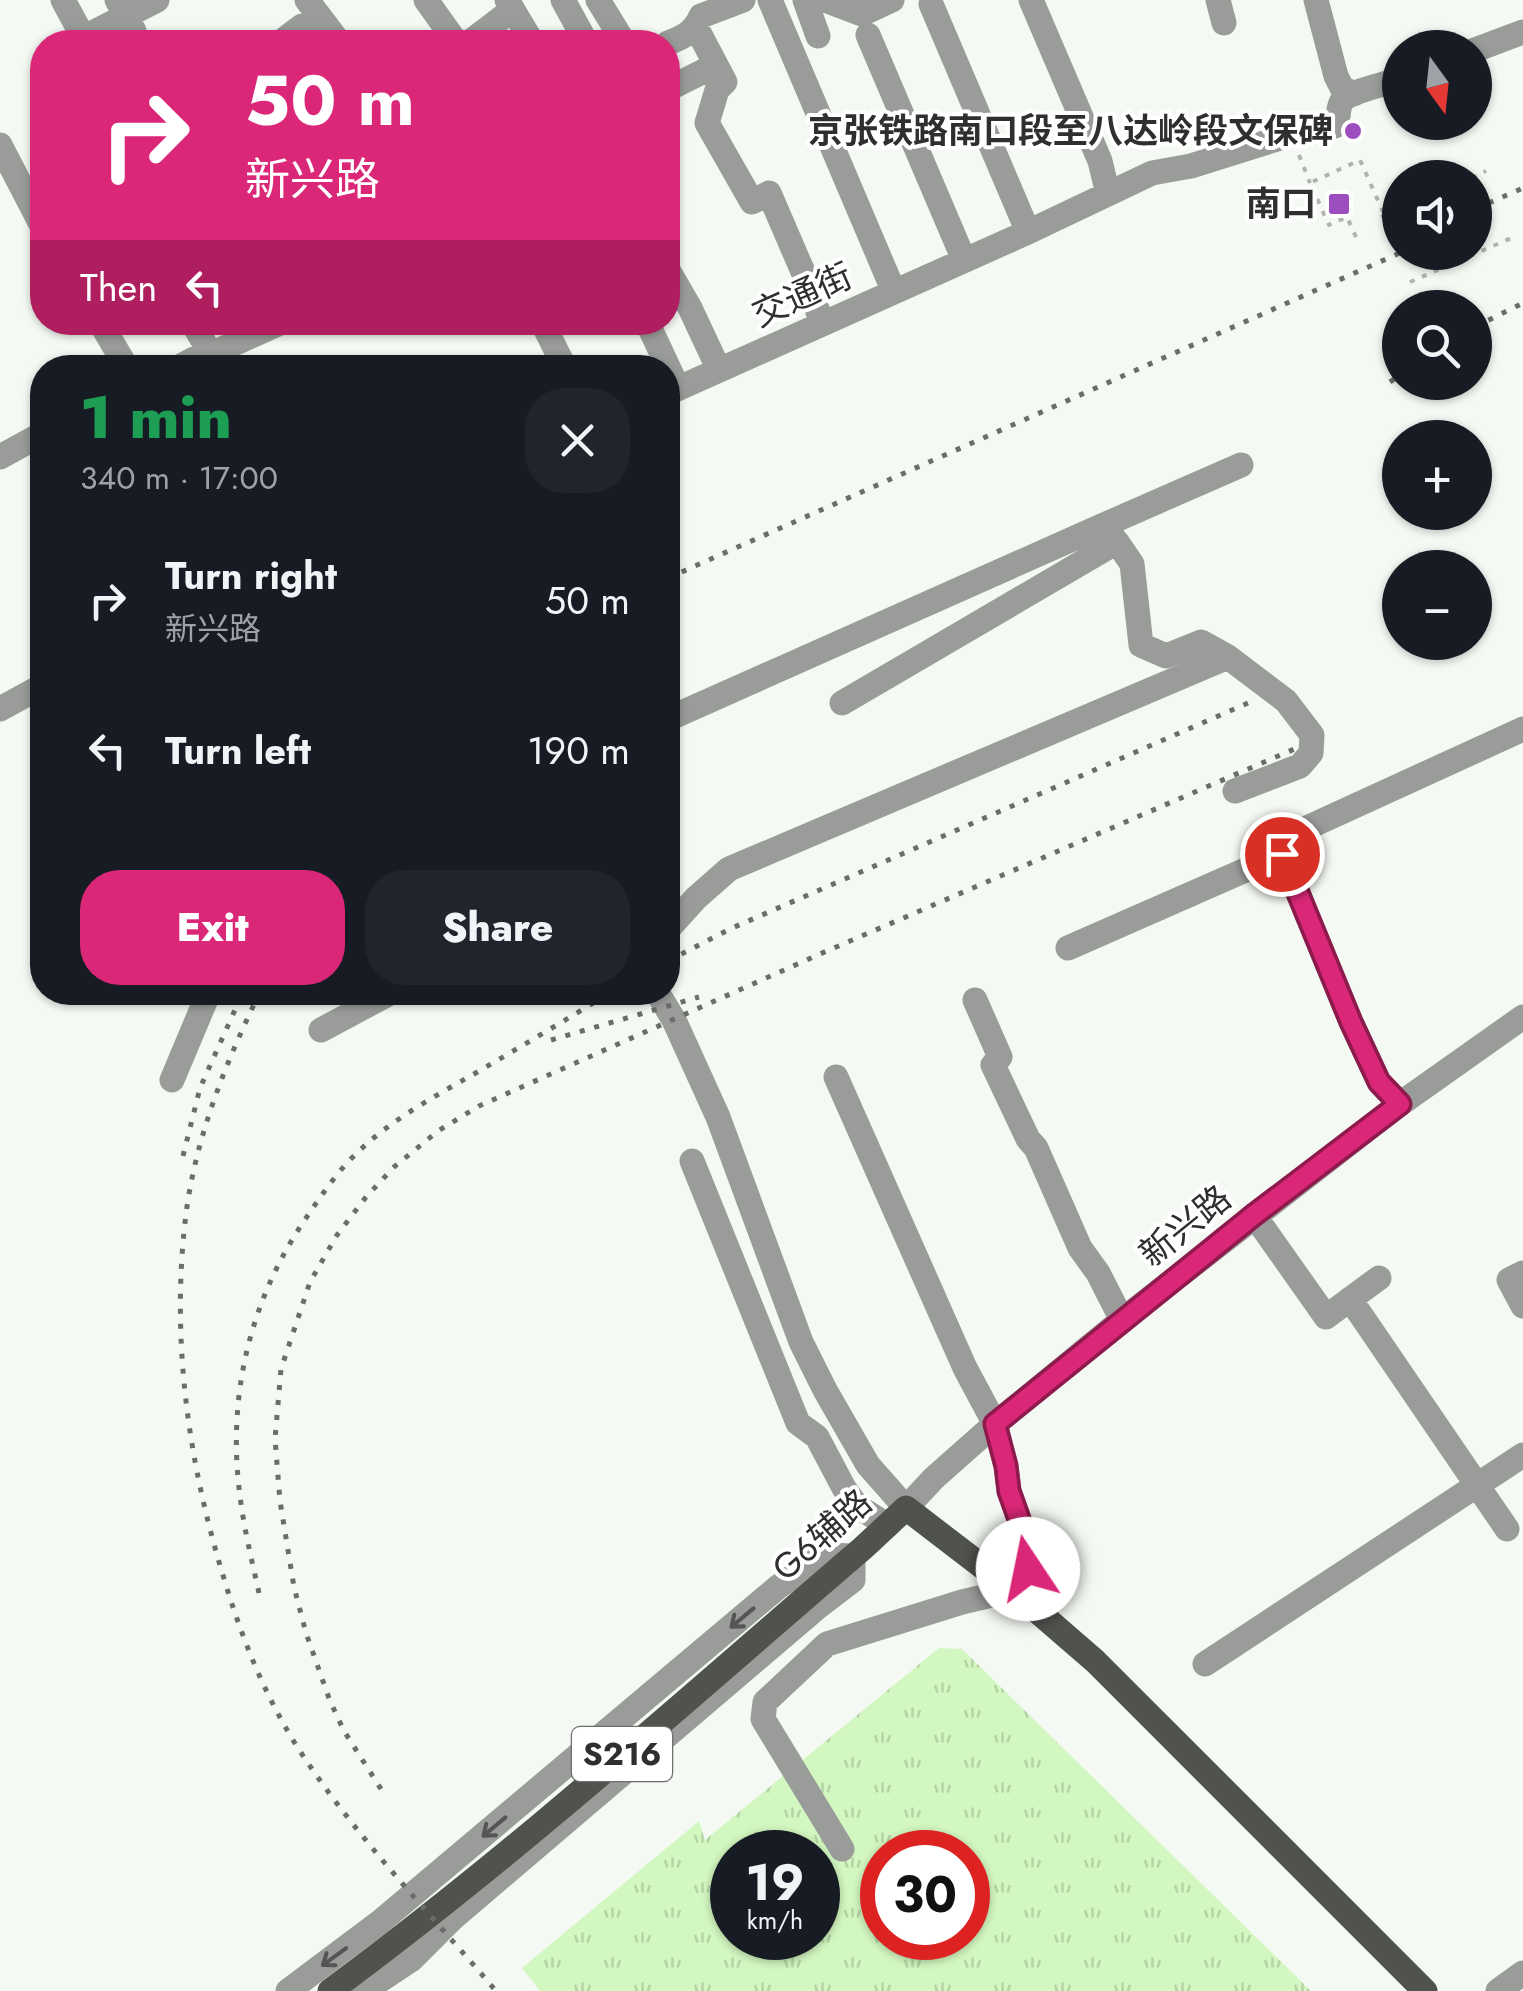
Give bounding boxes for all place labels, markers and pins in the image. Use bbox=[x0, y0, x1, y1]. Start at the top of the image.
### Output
place label: 京张铁路南口段至八达岭段文保碑 bbox=[808, 106, 1333, 156]
marker: 京张铁路南口段至八达岭段文保碑 bbox=[1342, 120, 1364, 142]
place label: 南口 bbox=[1246, 179, 1316, 229]
marker: 南口 bbox=[1326, 191, 1352, 217]
pin bbox=[1240, 812, 1325, 897]

